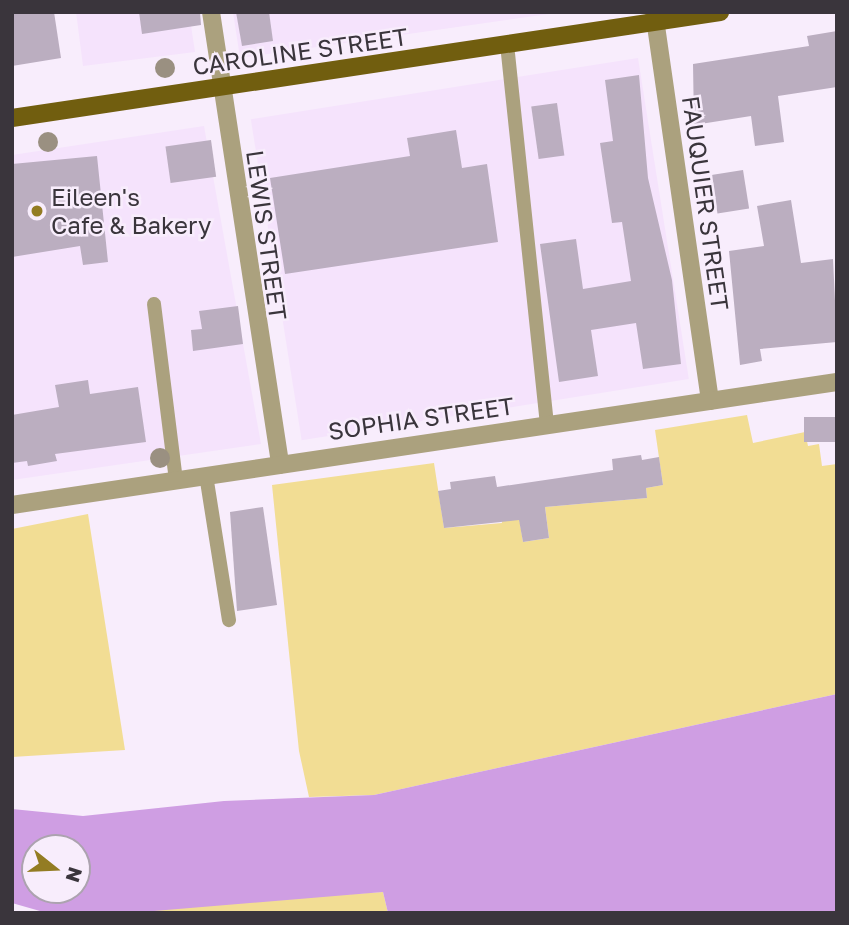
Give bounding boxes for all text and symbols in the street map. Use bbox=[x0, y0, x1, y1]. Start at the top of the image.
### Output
street label: CAROLINE STREET bbox=[191, 22, 409, 80]
street label: FAUQUIER STREET bbox=[677, 94, 735, 312]
street label: LEWIS STREET bbox=[241, 148, 293, 322]
place label: Eileen's Cafe & Bakery bbox=[51, 183, 212, 239]
marker: Eileen's Cafe & Bakery bbox=[29, 203, 45, 219]
street label: SOPHIA STREET bbox=[326, 391, 516, 445]
north arrow bbox=[21, 834, 91, 904]
text: N bbox=[61, 865, 88, 885]

